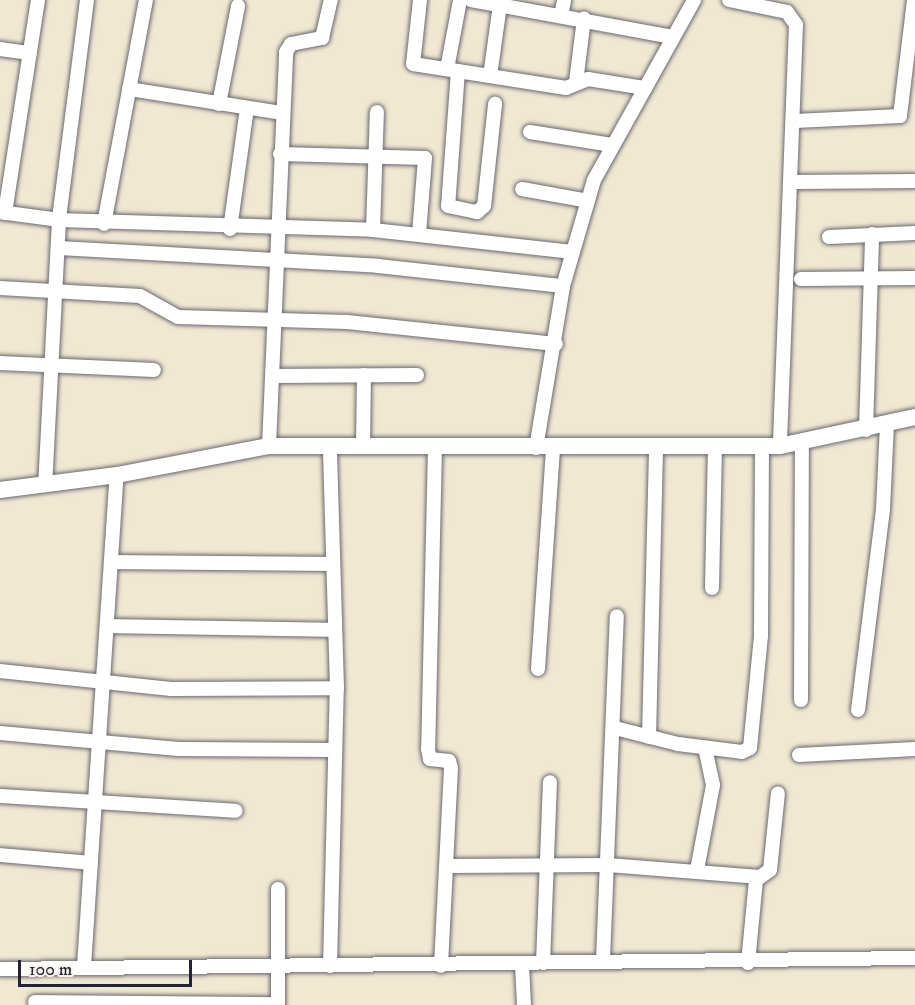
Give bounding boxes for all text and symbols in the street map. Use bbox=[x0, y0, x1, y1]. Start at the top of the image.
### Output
scale bar bbox=[21, 948, 195, 986]
text: 100 m bbox=[29, 959, 72, 981]

